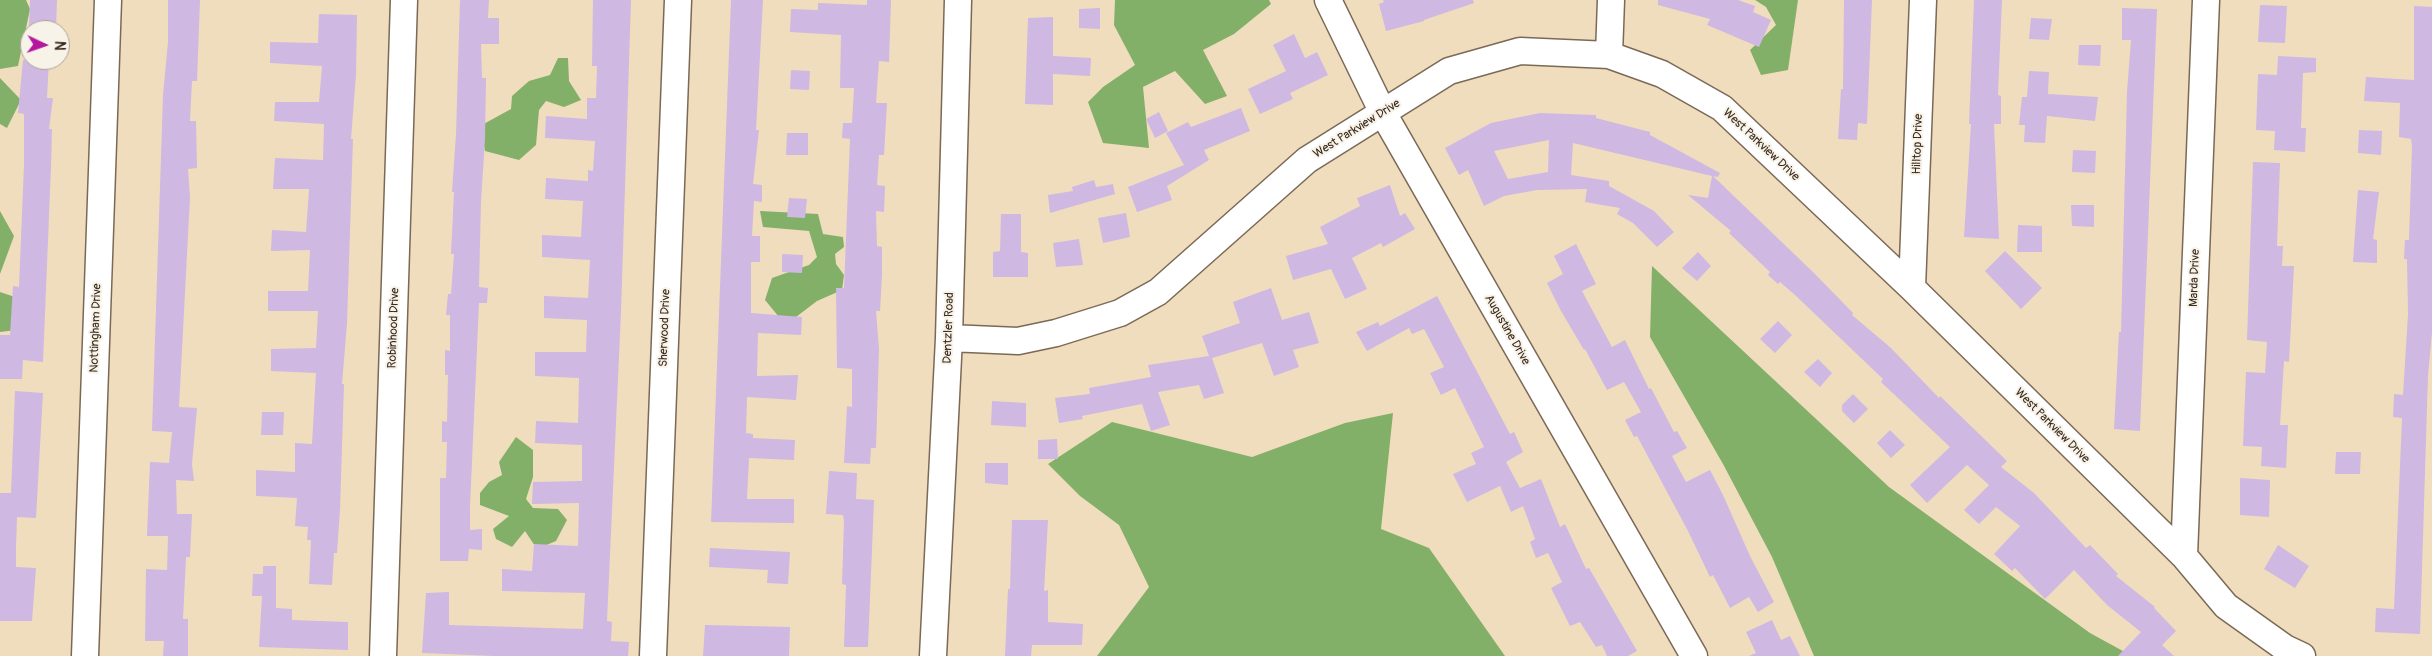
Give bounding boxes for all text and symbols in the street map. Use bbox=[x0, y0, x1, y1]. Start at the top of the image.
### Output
north arrow bbox=[20, 20, 70, 70]
text: N bbox=[51, 41, 68, 51]
street label: West Parkview Drive bbox=[1311, 96, 1403, 162]
street label: West Parkview Drive bbox=[1720, 106, 1802, 184]
street label: Hilltop Drive bbox=[1910, 113, 1926, 175]
street label: Marda Drive bbox=[2187, 249, 2203, 307]
street label: Nottingham Drive bbox=[87, 283, 105, 373]
street label: Robinhood Drive bbox=[385, 287, 403, 369]
street label: Sherwood Drive bbox=[656, 289, 674, 367]
street label: Dentzler Road bbox=[941, 292, 957, 364]
street label: Augustine Drive bbox=[1481, 292, 1533, 368]
street label: West Parkview Drive bbox=[2012, 386, 2092, 466]

